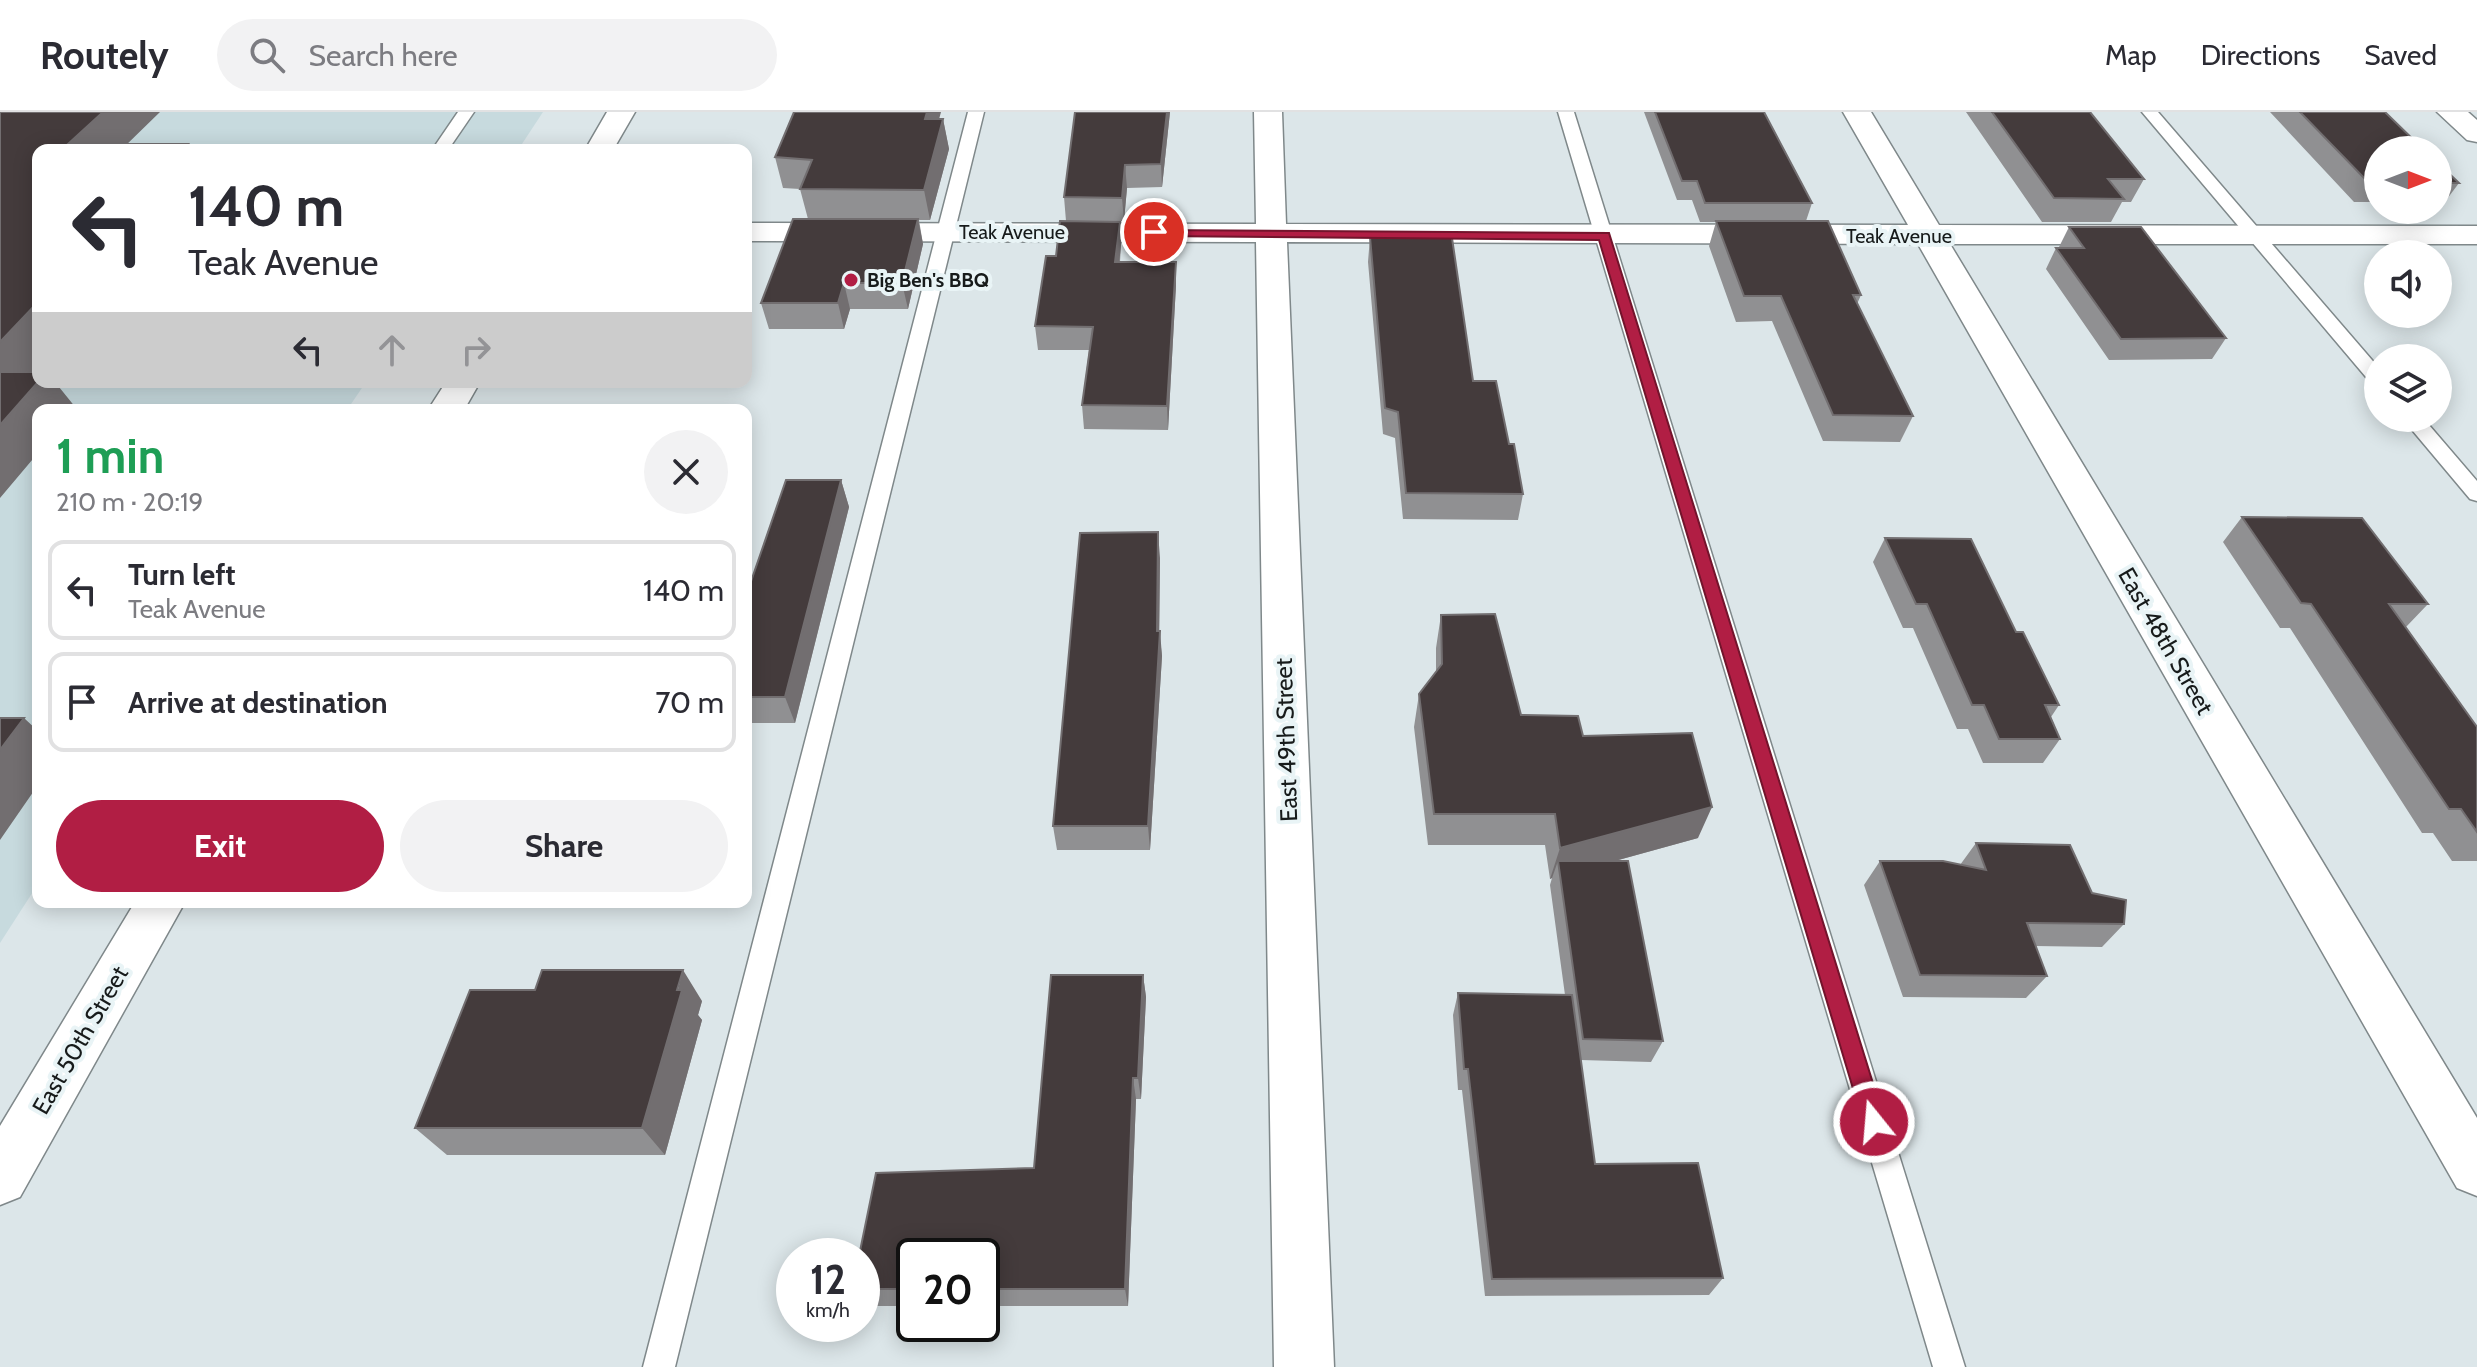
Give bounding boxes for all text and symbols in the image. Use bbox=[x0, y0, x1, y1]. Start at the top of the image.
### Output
search box bbox=[217, 19, 777, 91]
text: Routely bbox=[40, 32, 169, 79]
icon: search bbox=[245, 33, 289, 77]
text: Search here bbox=[309, 37, 458, 74]
text: Map bbox=[2105, 38, 2157, 72]
text: Directions bbox=[2201, 38, 2320, 72]
text: Saved bbox=[2364, 38, 2437, 72]
north arrow bbox=[2364, 136, 2452, 224]
map controls bbox=[2364, 136, 2452, 432]
text: 140 m bbox=[188, 172, 344, 240]
icon: left bbox=[56, 176, 160, 280]
pin bbox=[1120, 198, 1188, 266]
icon: arrive bbox=[1132, 210, 1176, 254]
street label: Teak Avenue bbox=[959, 220, 1065, 244]
street label: Teak Avenue bbox=[1846, 224, 1952, 248]
text: Teak Avenue bbox=[188, 240, 378, 284]
button: sound bbox=[2364, 240, 2452, 328]
place label: Big Ben's BBQ bbox=[867, 268, 989, 292]
marker: Big Ben's BBQ bbox=[842, 271, 860, 289]
icon: left bbox=[286, 328, 330, 372]
icon: ahead bbox=[370, 328, 414, 372]
icon: right bbox=[454, 328, 498, 372]
button: layers bbox=[2364, 344, 2452, 432]
text: 1 min bbox=[56, 427, 164, 485]
button: close bbox=[644, 430, 728, 514]
text: 210 m · 20:19 bbox=[56, 486, 203, 518]
text: Turn left bbox=[128, 556, 236, 593]
street label: East 48th Street bbox=[2112, 562, 2220, 720]
icon: left bbox=[60, 568, 104, 612]
text: 140 m bbox=[643, 572, 724, 609]
text: Teak Avenue bbox=[128, 593, 266, 625]
street label: East 49th Street bbox=[1269, 658, 1303, 822]
icon: arrive bbox=[60, 680, 104, 724]
text: Arrive at destination bbox=[128, 684, 388, 721]
text: 70 m bbox=[655, 684, 724, 721]
button: Exit bbox=[56, 800, 384, 892]
button: Share bbox=[400, 800, 728, 892]
street label: East 50th Street bbox=[26, 961, 134, 1119]
position arrow bbox=[1832, 1080, 1916, 1164]
speed limit sign: 20 bbox=[896, 1238, 1000, 1342]
text: 12 bbox=[810, 1255, 846, 1304]
text: km/h bbox=[806, 1298, 850, 1322]

